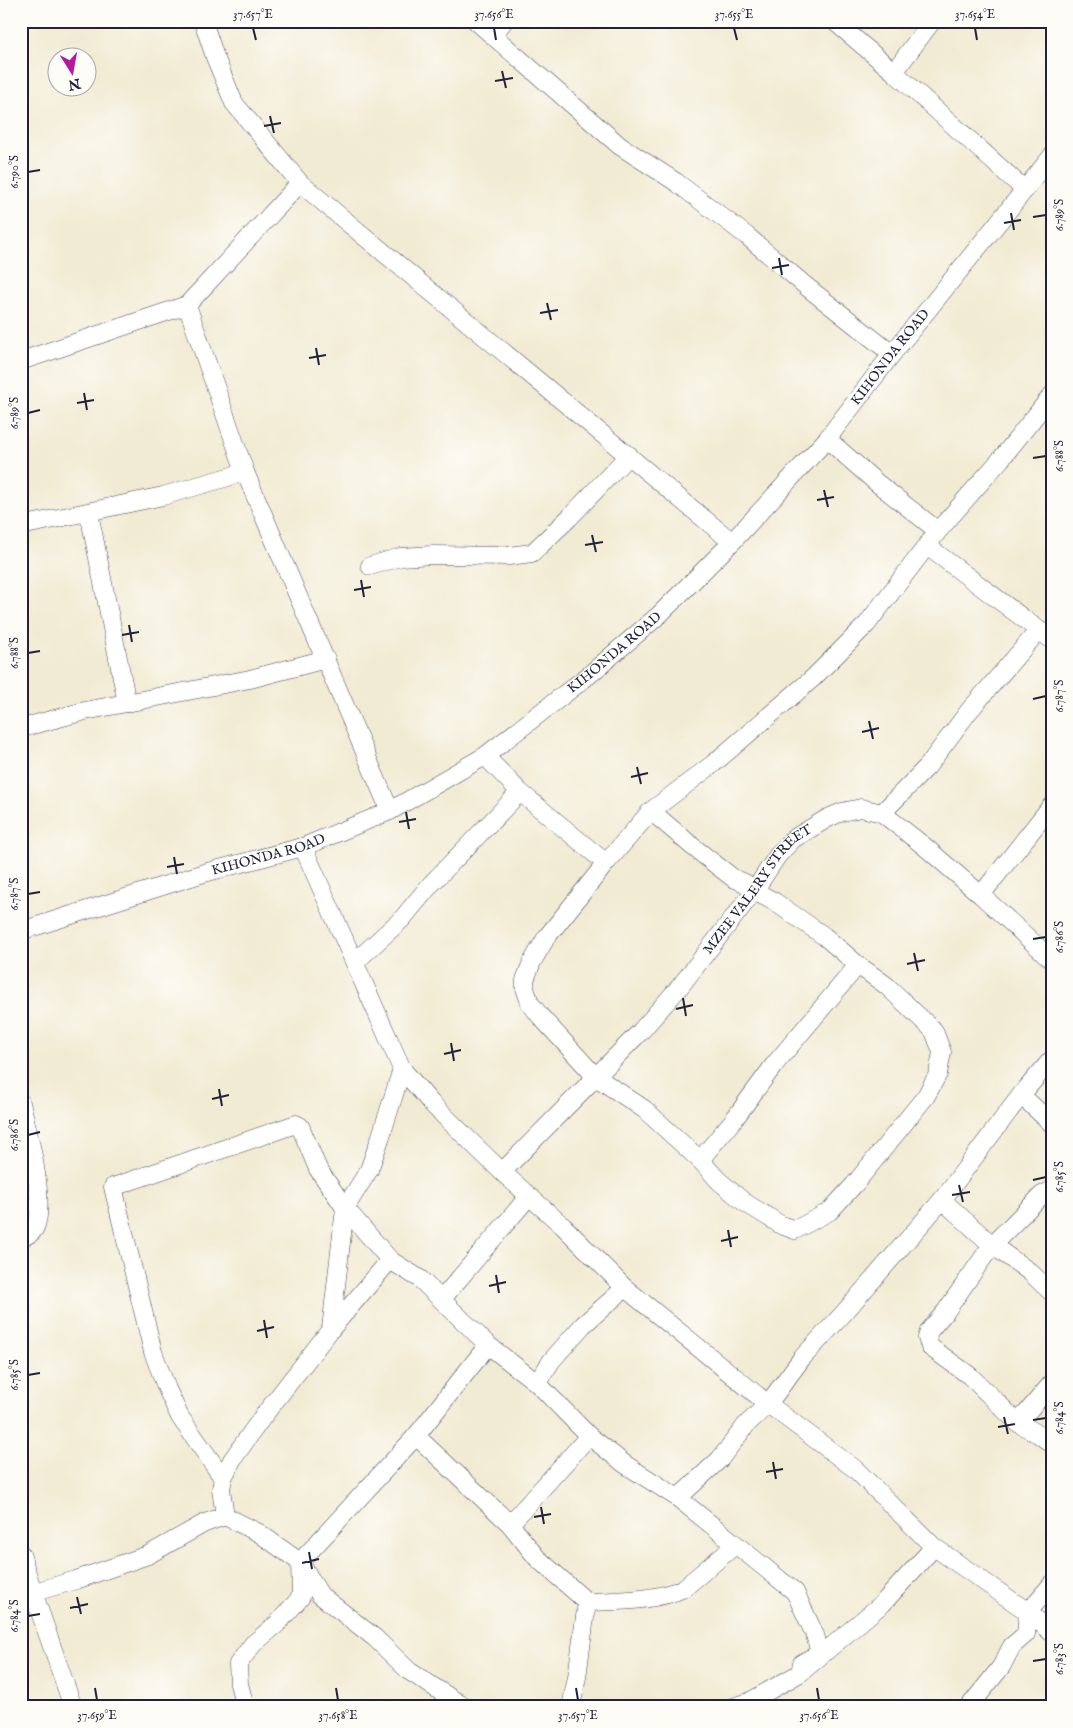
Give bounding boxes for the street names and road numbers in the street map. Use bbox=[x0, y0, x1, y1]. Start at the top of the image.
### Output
street label: KIHONDA ROAD bbox=[847, 305, 934, 409]
street label: KIHONDA ROAD bbox=[564, 608, 665, 697]
street label: MZEE VALERY STREET bbox=[699, 820, 816, 958]
street label: KIHONDA ROAD bbox=[210, 830, 328, 880]

